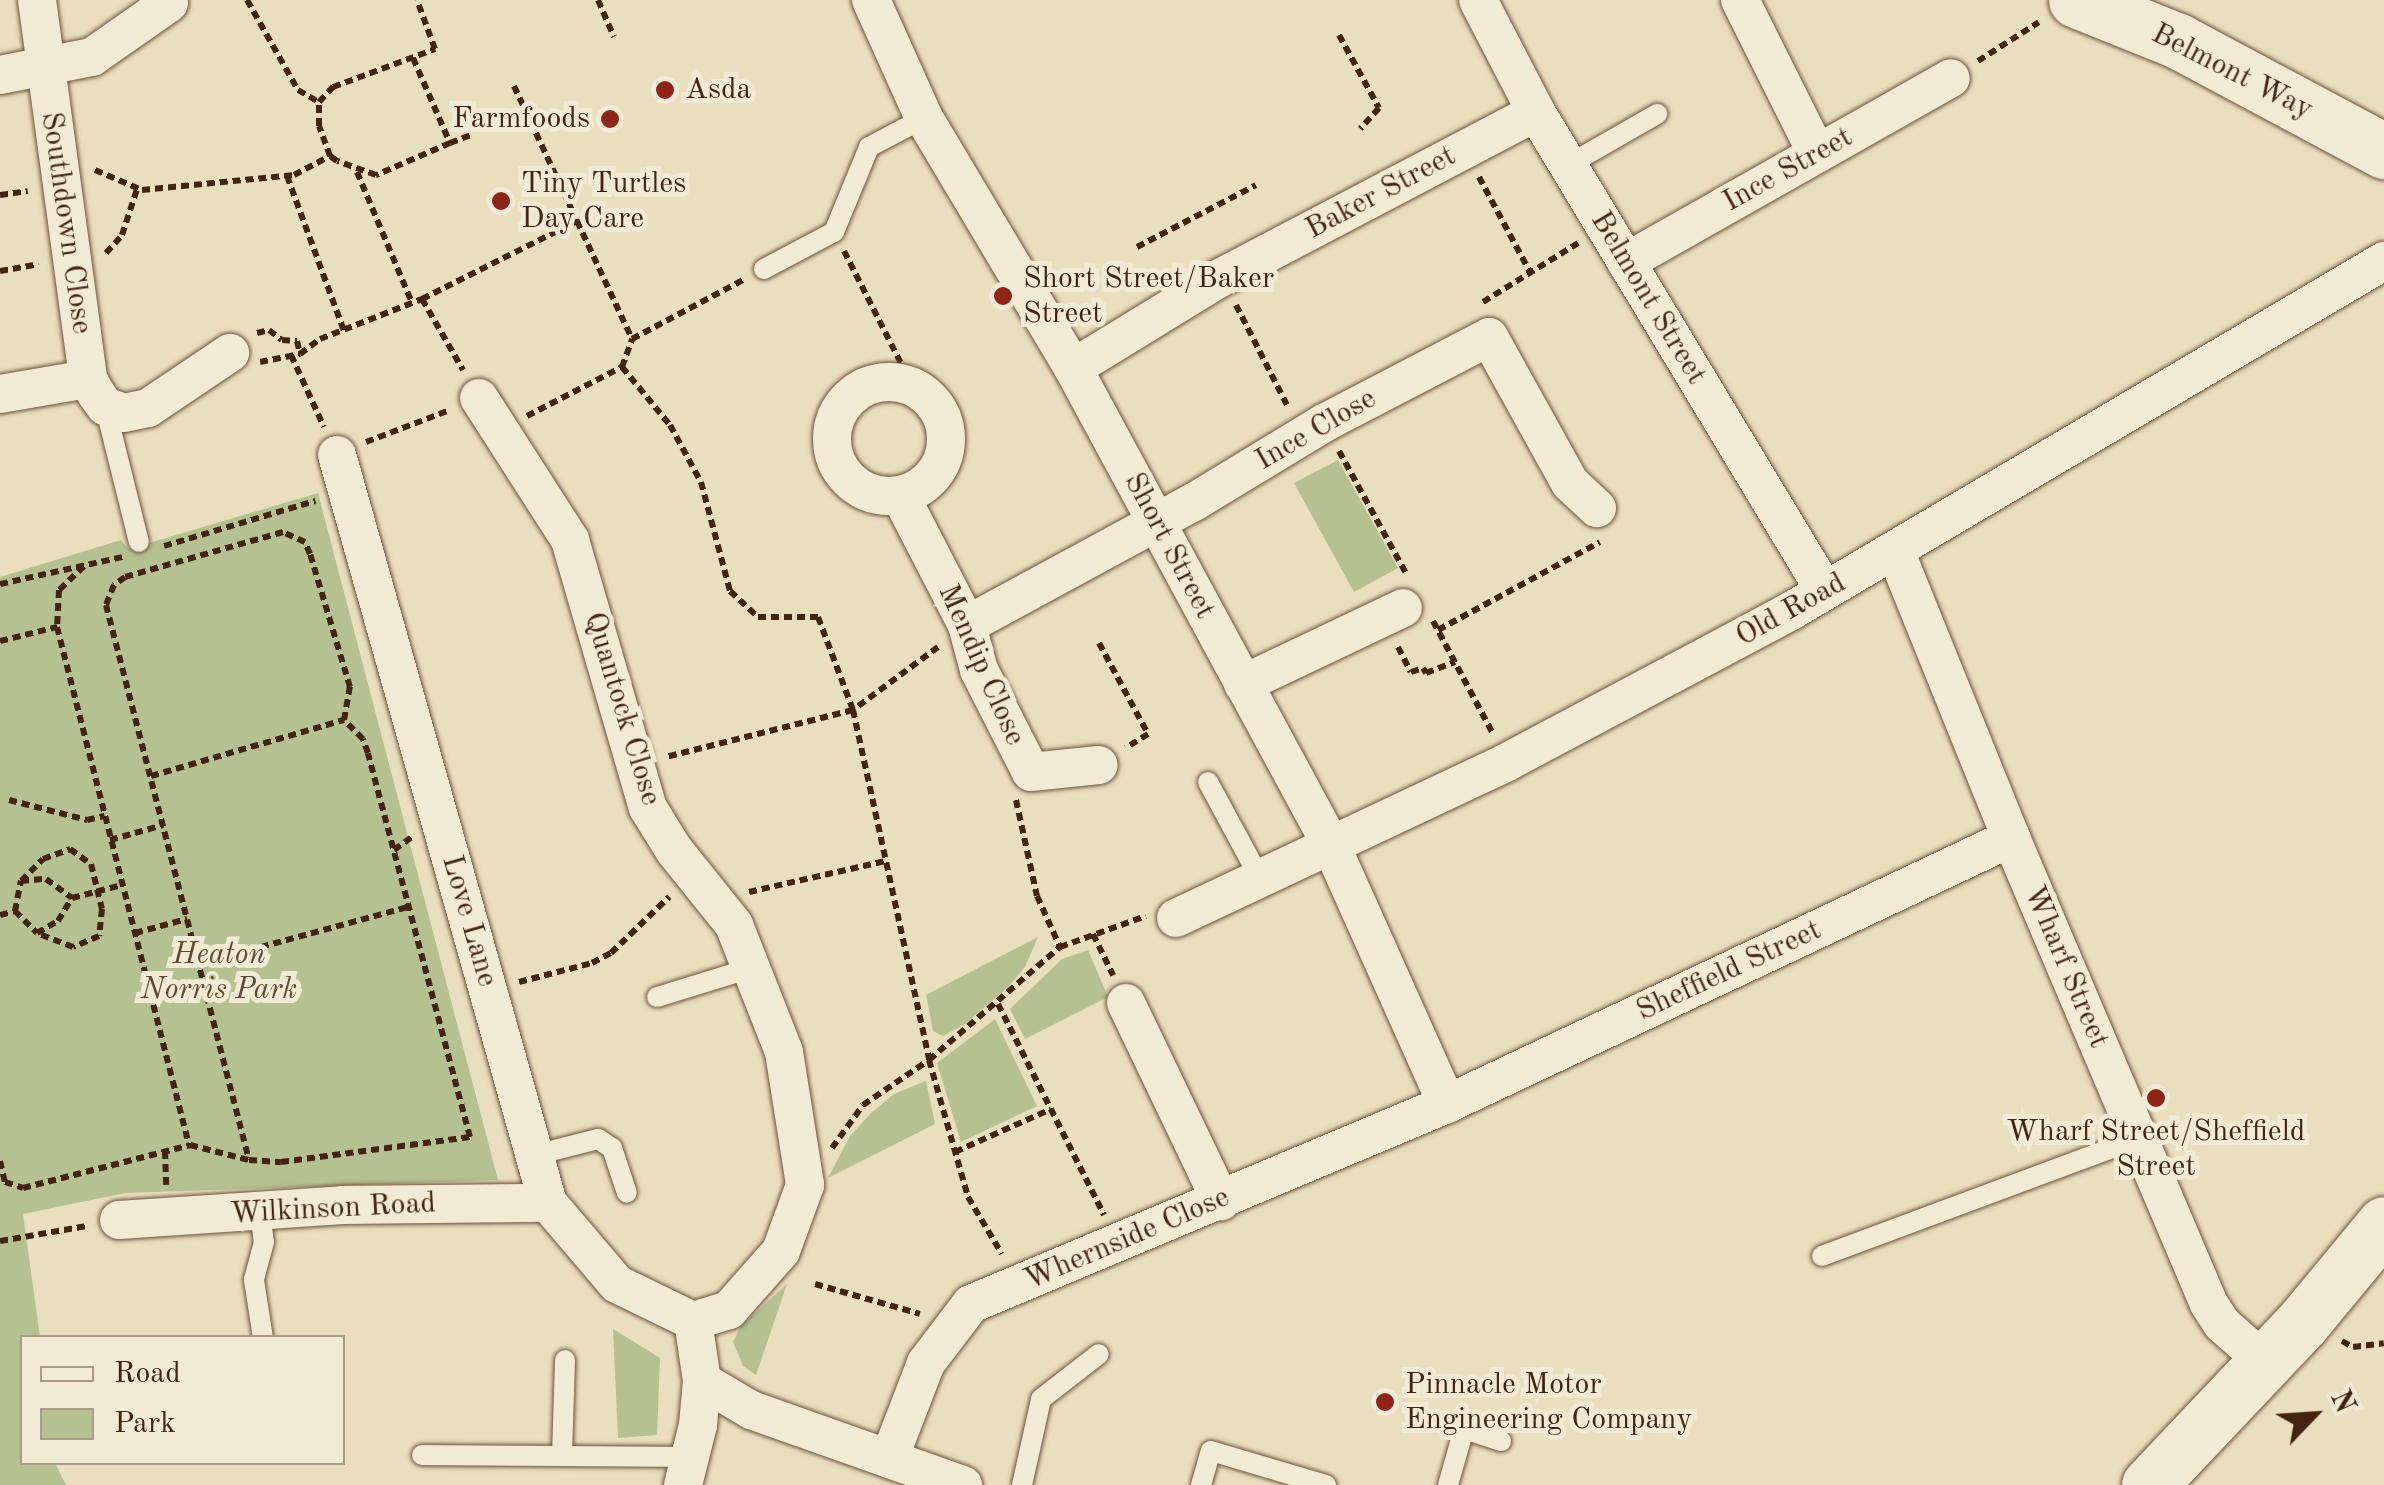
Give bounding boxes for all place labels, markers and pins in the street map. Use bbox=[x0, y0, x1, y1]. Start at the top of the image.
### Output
place label: Asda bbox=[685, 72, 751, 108]
marker: Asda bbox=[654, 79, 676, 101]
place label: Farmfoods bbox=[452, 101, 590, 137]
marker: Farmfoods bbox=[599, 108, 621, 130]
place label: Tiny Turtles Day Care bbox=[521, 166, 686, 236]
marker: Tiny Turtles Day Care bbox=[490, 190, 512, 212]
place label: Short Street/Baker Street bbox=[1023, 261, 1274, 332]
marker: Short Street/Baker Street bbox=[992, 285, 1014, 307]
marker: Wharf Street/Sheffield Street bbox=[2145, 1087, 2167, 1109]
place label: Wharf Street/Sheffield Street bbox=[2007, 1114, 2305, 1184]
place label: Pinnacle Motor Engineering Company bbox=[1405, 1367, 1692, 1438]
marker: Pinnacle Motor Engineering Company bbox=[1374, 1391, 1396, 1413]

